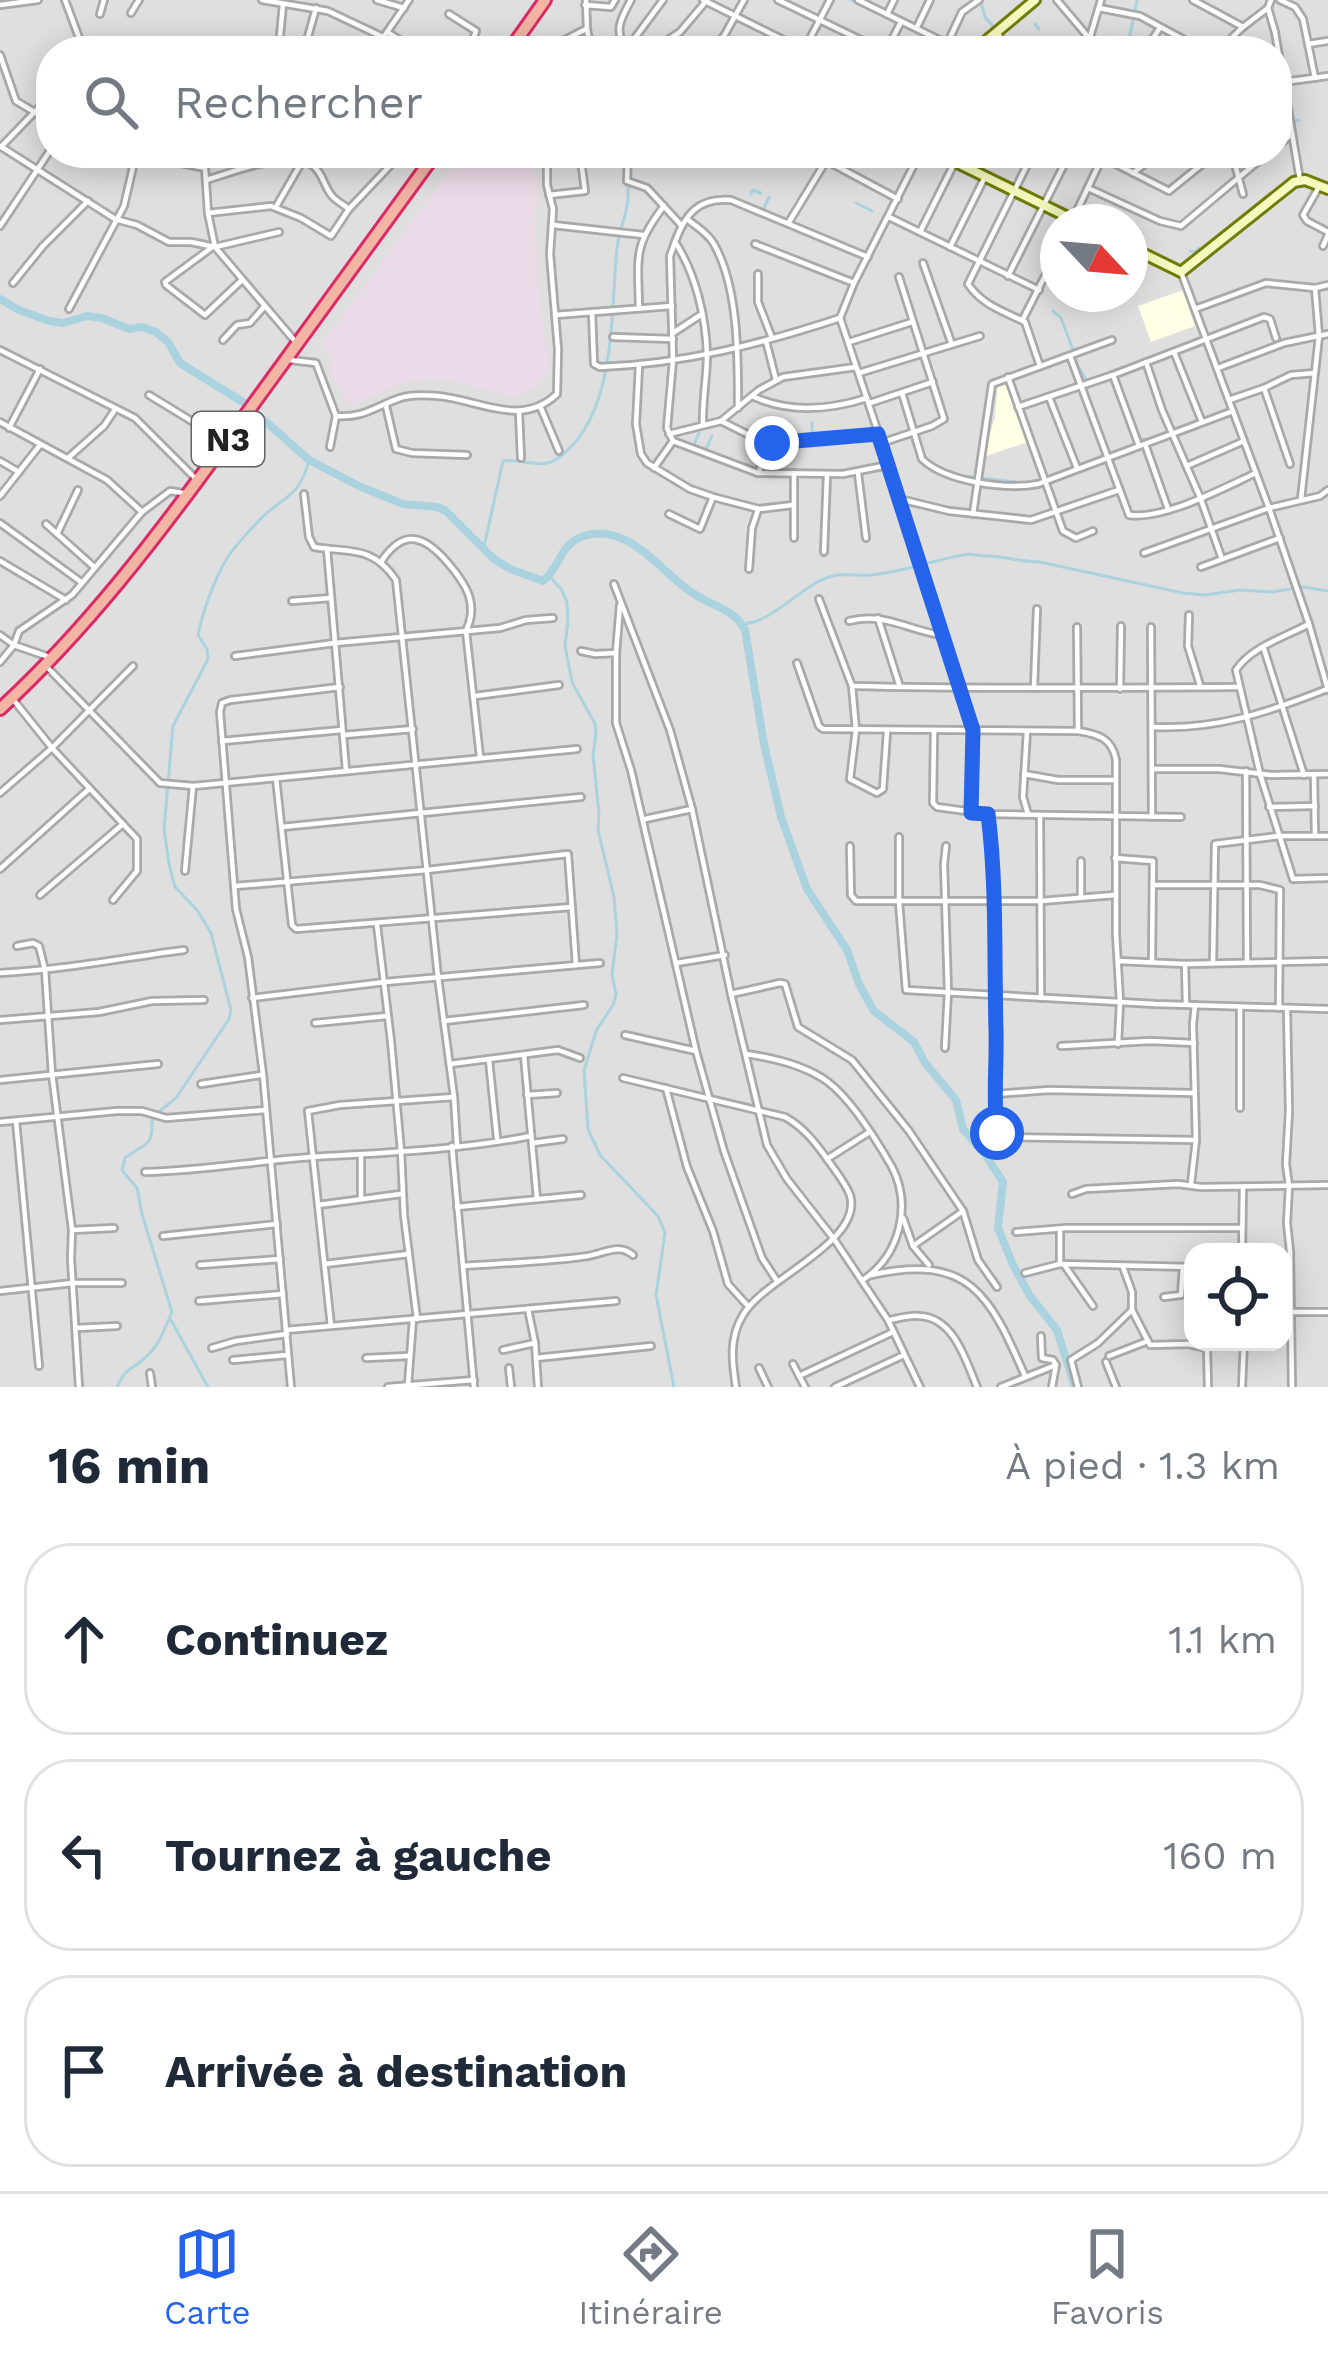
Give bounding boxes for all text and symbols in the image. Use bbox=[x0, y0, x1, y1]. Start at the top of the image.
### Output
search box bbox=[36, 36, 1292, 168]
icon: search bbox=[78, 69, 144, 135]
text: Rechercher bbox=[174, 76, 423, 129]
north arrow bbox=[1040, 204, 1148, 312]
road number: N3 bbox=[192, 412, 264, 466]
route end bbox=[745, 416, 799, 470]
route start bbox=[970, 1106, 1024, 1160]
map controls bbox=[1184, 1243, 1292, 1351]
button: locate bbox=[1184, 1243, 1292, 1351]
text: 16 min bbox=[48, 1436, 210, 1495]
text: À pied · 1.3 km bbox=[1005, 1443, 1280, 1488]
icon: ahead bbox=[51, 1606, 117, 1672]
text: Continuez bbox=[165, 1613, 388, 1666]
text: 1.1 km bbox=[1168, 1617, 1277, 1662]
icon: left bbox=[51, 1822, 117, 1888]
text: Tournez à gauche bbox=[165, 1829, 552, 1882]
text: 160 m bbox=[1163, 1833, 1277, 1878]
icon: arrive bbox=[51, 2038, 117, 2104]
text: Arrivée à destination bbox=[165, 2045, 627, 2098]
tab: Carte bbox=[164, 2221, 251, 2332]
tab: Itinéraire bbox=[579, 2221, 723, 2332]
tab: Favoris bbox=[1051, 2221, 1164, 2332]

